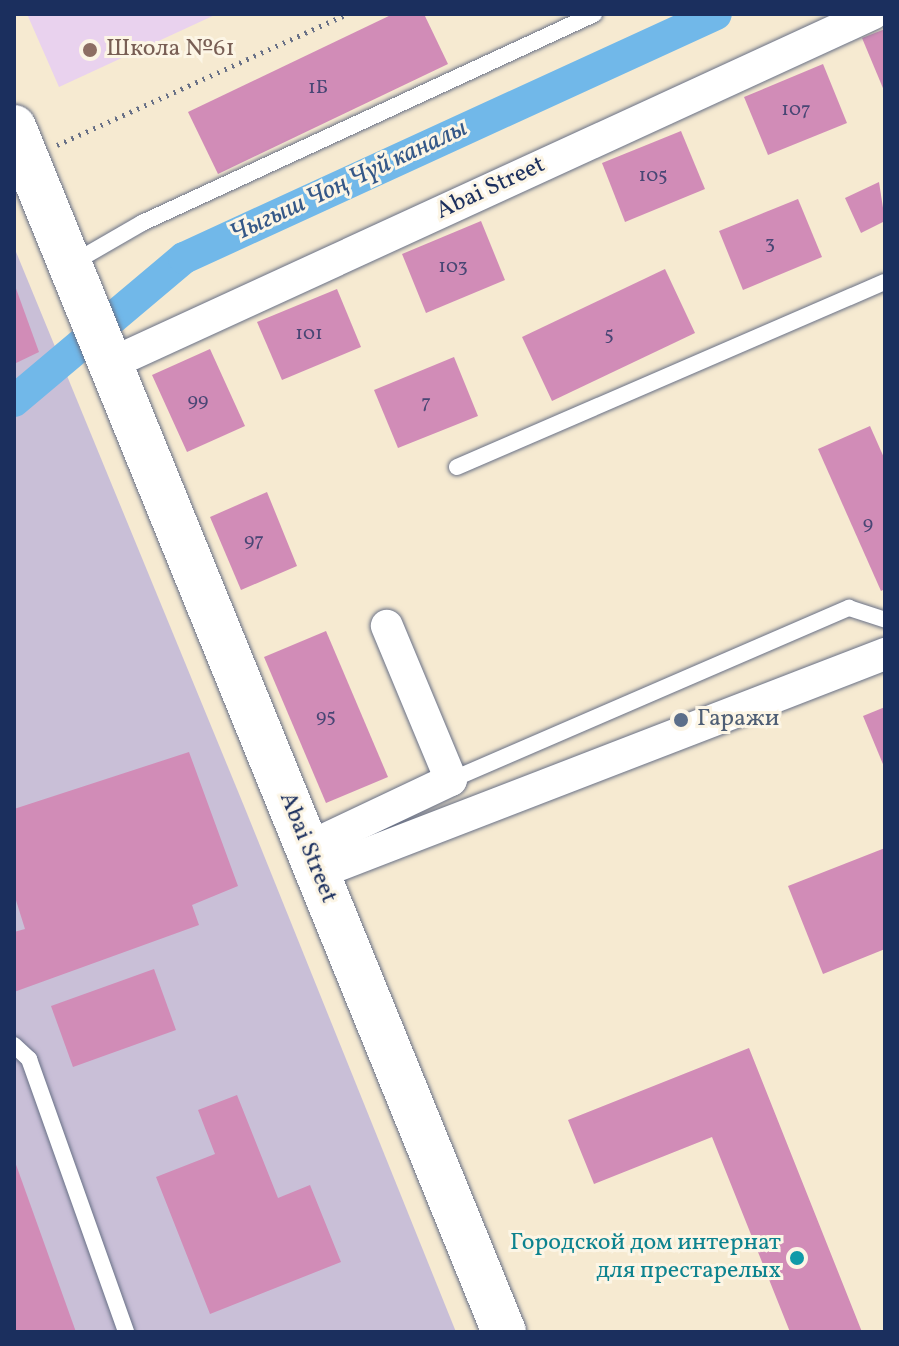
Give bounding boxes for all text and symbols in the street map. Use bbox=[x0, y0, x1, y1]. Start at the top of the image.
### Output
place label: Школа №61 bbox=[106, 36, 235, 64]
marker: Школа №61 bbox=[81, 41, 99, 59]
house number: 1Б bbox=[308, 76, 328, 100]
house number: 107 bbox=[781, 98, 811, 122]
water label: Чыгыш Чоң Чүй каналы bbox=[225, 113, 473, 251]
street label: Abai Street bbox=[432, 151, 550, 227]
house number: 105 bbox=[638, 164, 668, 188]
house number: 3 bbox=[765, 232, 775, 256]
house number: 103 bbox=[438, 255, 468, 279]
house number: 101 bbox=[295, 322, 323, 346]
house number: 5 bbox=[604, 323, 614, 347]
house number: 99 bbox=[188, 389, 208, 413]
house number: 7 bbox=[421, 391, 431, 415]
house number: 9 bbox=[863, 512, 873, 536]
house number: 97 bbox=[244, 529, 264, 553]
house number: 95 bbox=[316, 705, 336, 729]
place label: Гаражи bbox=[697, 706, 779, 734]
marker: Гаражи bbox=[672, 711, 690, 729]
street label: Abai Street bbox=[272, 788, 342, 908]
place label: Городской дом интернат для престарелых bbox=[510, 1230, 781, 1286]
marker: Городской дом интернат для престарелых bbox=[788, 1249, 806, 1267]

